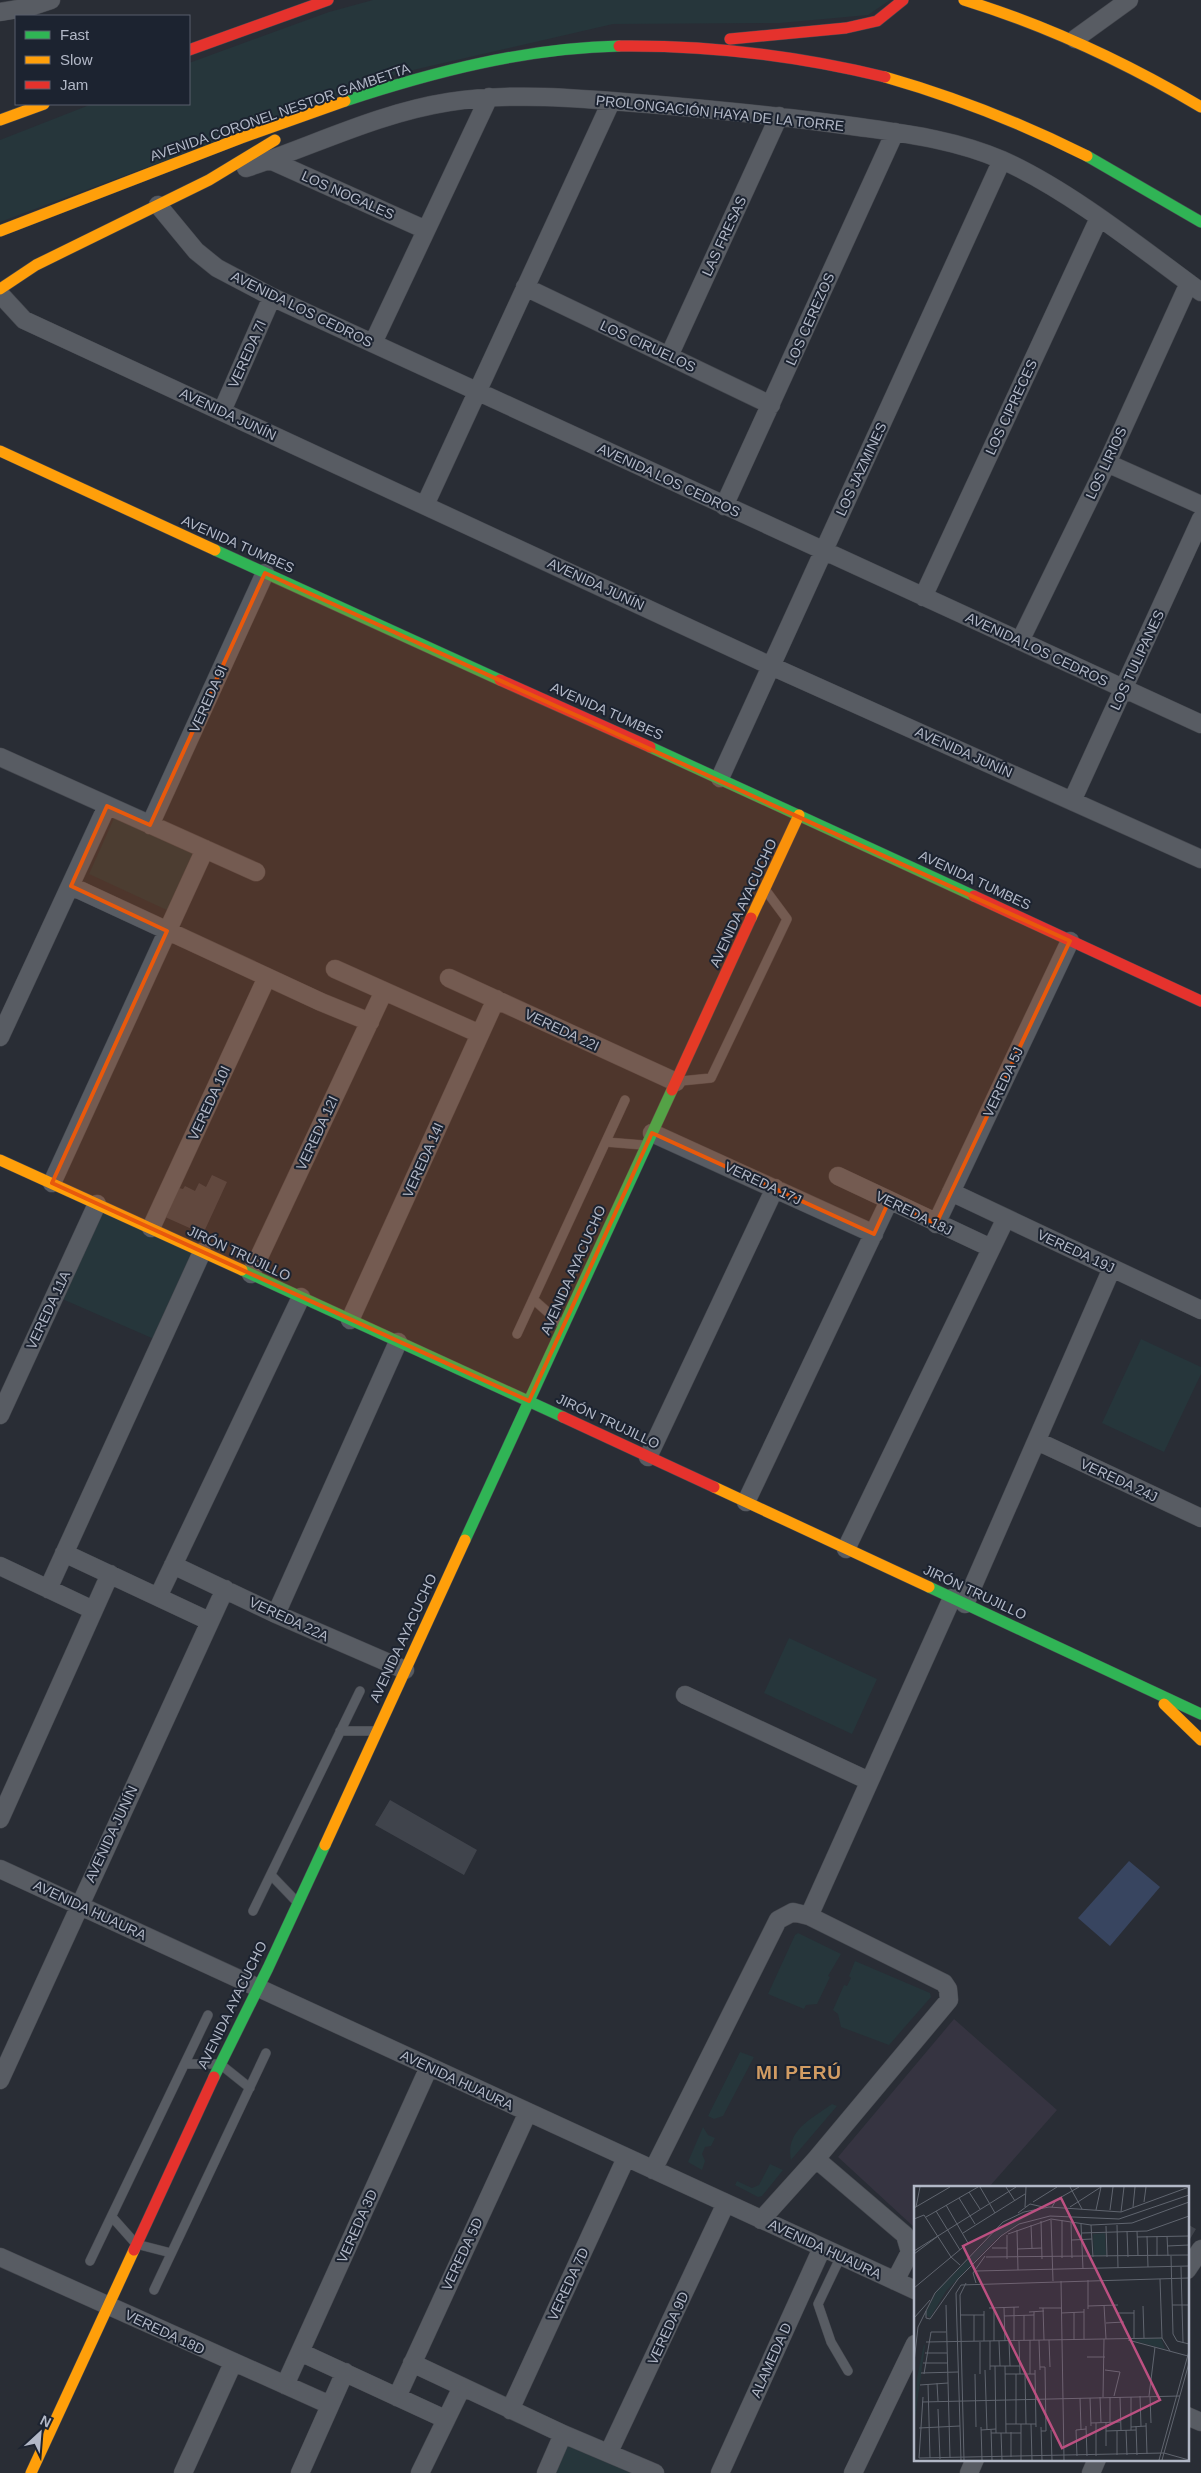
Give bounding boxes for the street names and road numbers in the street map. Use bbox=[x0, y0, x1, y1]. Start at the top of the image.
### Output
street label: AVENIDA CORONEL NESTOR GAMBETTA bbox=[148, 60, 413, 164]
street label: PROLONGACIÓN HAYA DE LA TORRE bbox=[595, 92, 845, 134]
street label: LOS NOGALES bbox=[299, 167, 397, 223]
street label: LAS FRESAS bbox=[698, 193, 750, 279]
street label: AVENIDA LOS CEDROS bbox=[229, 268, 375, 350]
street label: LOS CEREZOS bbox=[782, 270, 838, 368]
street label: LOS CIRUELOS bbox=[598, 317, 698, 375]
street label: VEREDA 7I bbox=[225, 318, 269, 390]
street label: LOS CIPRECES bbox=[982, 357, 1040, 457]
street label: AVENIDA JUNÍN bbox=[177, 385, 279, 443]
street label: LOS JAZMINES bbox=[832, 420, 890, 518]
street label: LOS LIRIOS bbox=[1082, 424, 1130, 502]
street label: AVENIDA LOS CEDROS bbox=[595, 440, 743, 520]
street label: AVENIDA TUMBES bbox=[179, 512, 297, 576]
street label: AVENIDA JUNÍN bbox=[545, 555, 647, 613]
street label: LOS TULIPANES bbox=[1107, 607, 1167, 713]
street label: AVENIDA LOS CEDROS bbox=[963, 609, 1111, 689]
street label: VEREDA 9I bbox=[186, 663, 230, 735]
street label: AVENIDA TUMBES bbox=[548, 679, 666, 743]
street label: AVENIDA JUNÍN bbox=[913, 723, 1015, 781]
street label: AVENIDA AYACUCHO bbox=[706, 836, 780, 970]
street label: AVENIDA TUMBES bbox=[917, 847, 1033, 913]
street label: VEREDA 22I bbox=[522, 1006, 602, 1054]
street label: VEREDA 5J bbox=[980, 1044, 1026, 1120]
street label: VEREDA 10I bbox=[185, 1063, 233, 1143]
street label: VEREDA 12I bbox=[293, 1093, 341, 1173]
street label: VEREDA 14I bbox=[399, 1120, 447, 1200]
street label: VEREDA 17J bbox=[722, 1158, 804, 1208]
street label: VEREDA 18J bbox=[873, 1188, 955, 1238]
street label: AVENIDA AYACUCHO bbox=[537, 1203, 609, 1337]
street label: JIRÓN TRUJILLO bbox=[185, 1222, 293, 1284]
street label: VEREDA 19J bbox=[1035, 1226, 1117, 1276]
street label: VEREDA 11A bbox=[23, 1268, 73, 1352]
street label: JIRÓN TRUJILLO bbox=[554, 1390, 662, 1452]
street label: VEREDA 24J bbox=[1078, 1455, 1160, 1505]
street label: JIRÓN TRUJILLO bbox=[921, 1561, 1029, 1623]
street label: AVENIDA AYACUCHO bbox=[366, 1571, 440, 1705]
street label: VEREDA 22A bbox=[247, 1594, 332, 1645]
street label: AVENIDA JUNÍN bbox=[82, 1783, 140, 1885]
street label: AVENIDA HUAURA bbox=[31, 1877, 150, 1943]
street label: AVENIDA AYACUCHO bbox=[194, 1938, 270, 2071]
street label: AVENIDA HUAURA bbox=[398, 2047, 517, 2113]
street label: VEREDA 3D bbox=[334, 2187, 380, 2265]
street label: VEREDA 5D bbox=[438, 2215, 486, 2293]
street label: AVENIDA HUAURA bbox=[766, 2216, 885, 2282]
street label: VEREDA 7D bbox=[544, 2245, 592, 2323]
street label: VEREDA 9D bbox=[644, 2289, 692, 2367]
street label: VEREDA 18D bbox=[122, 2306, 208, 2358]
street label: ALAMEDA D bbox=[747, 2320, 795, 2400]

